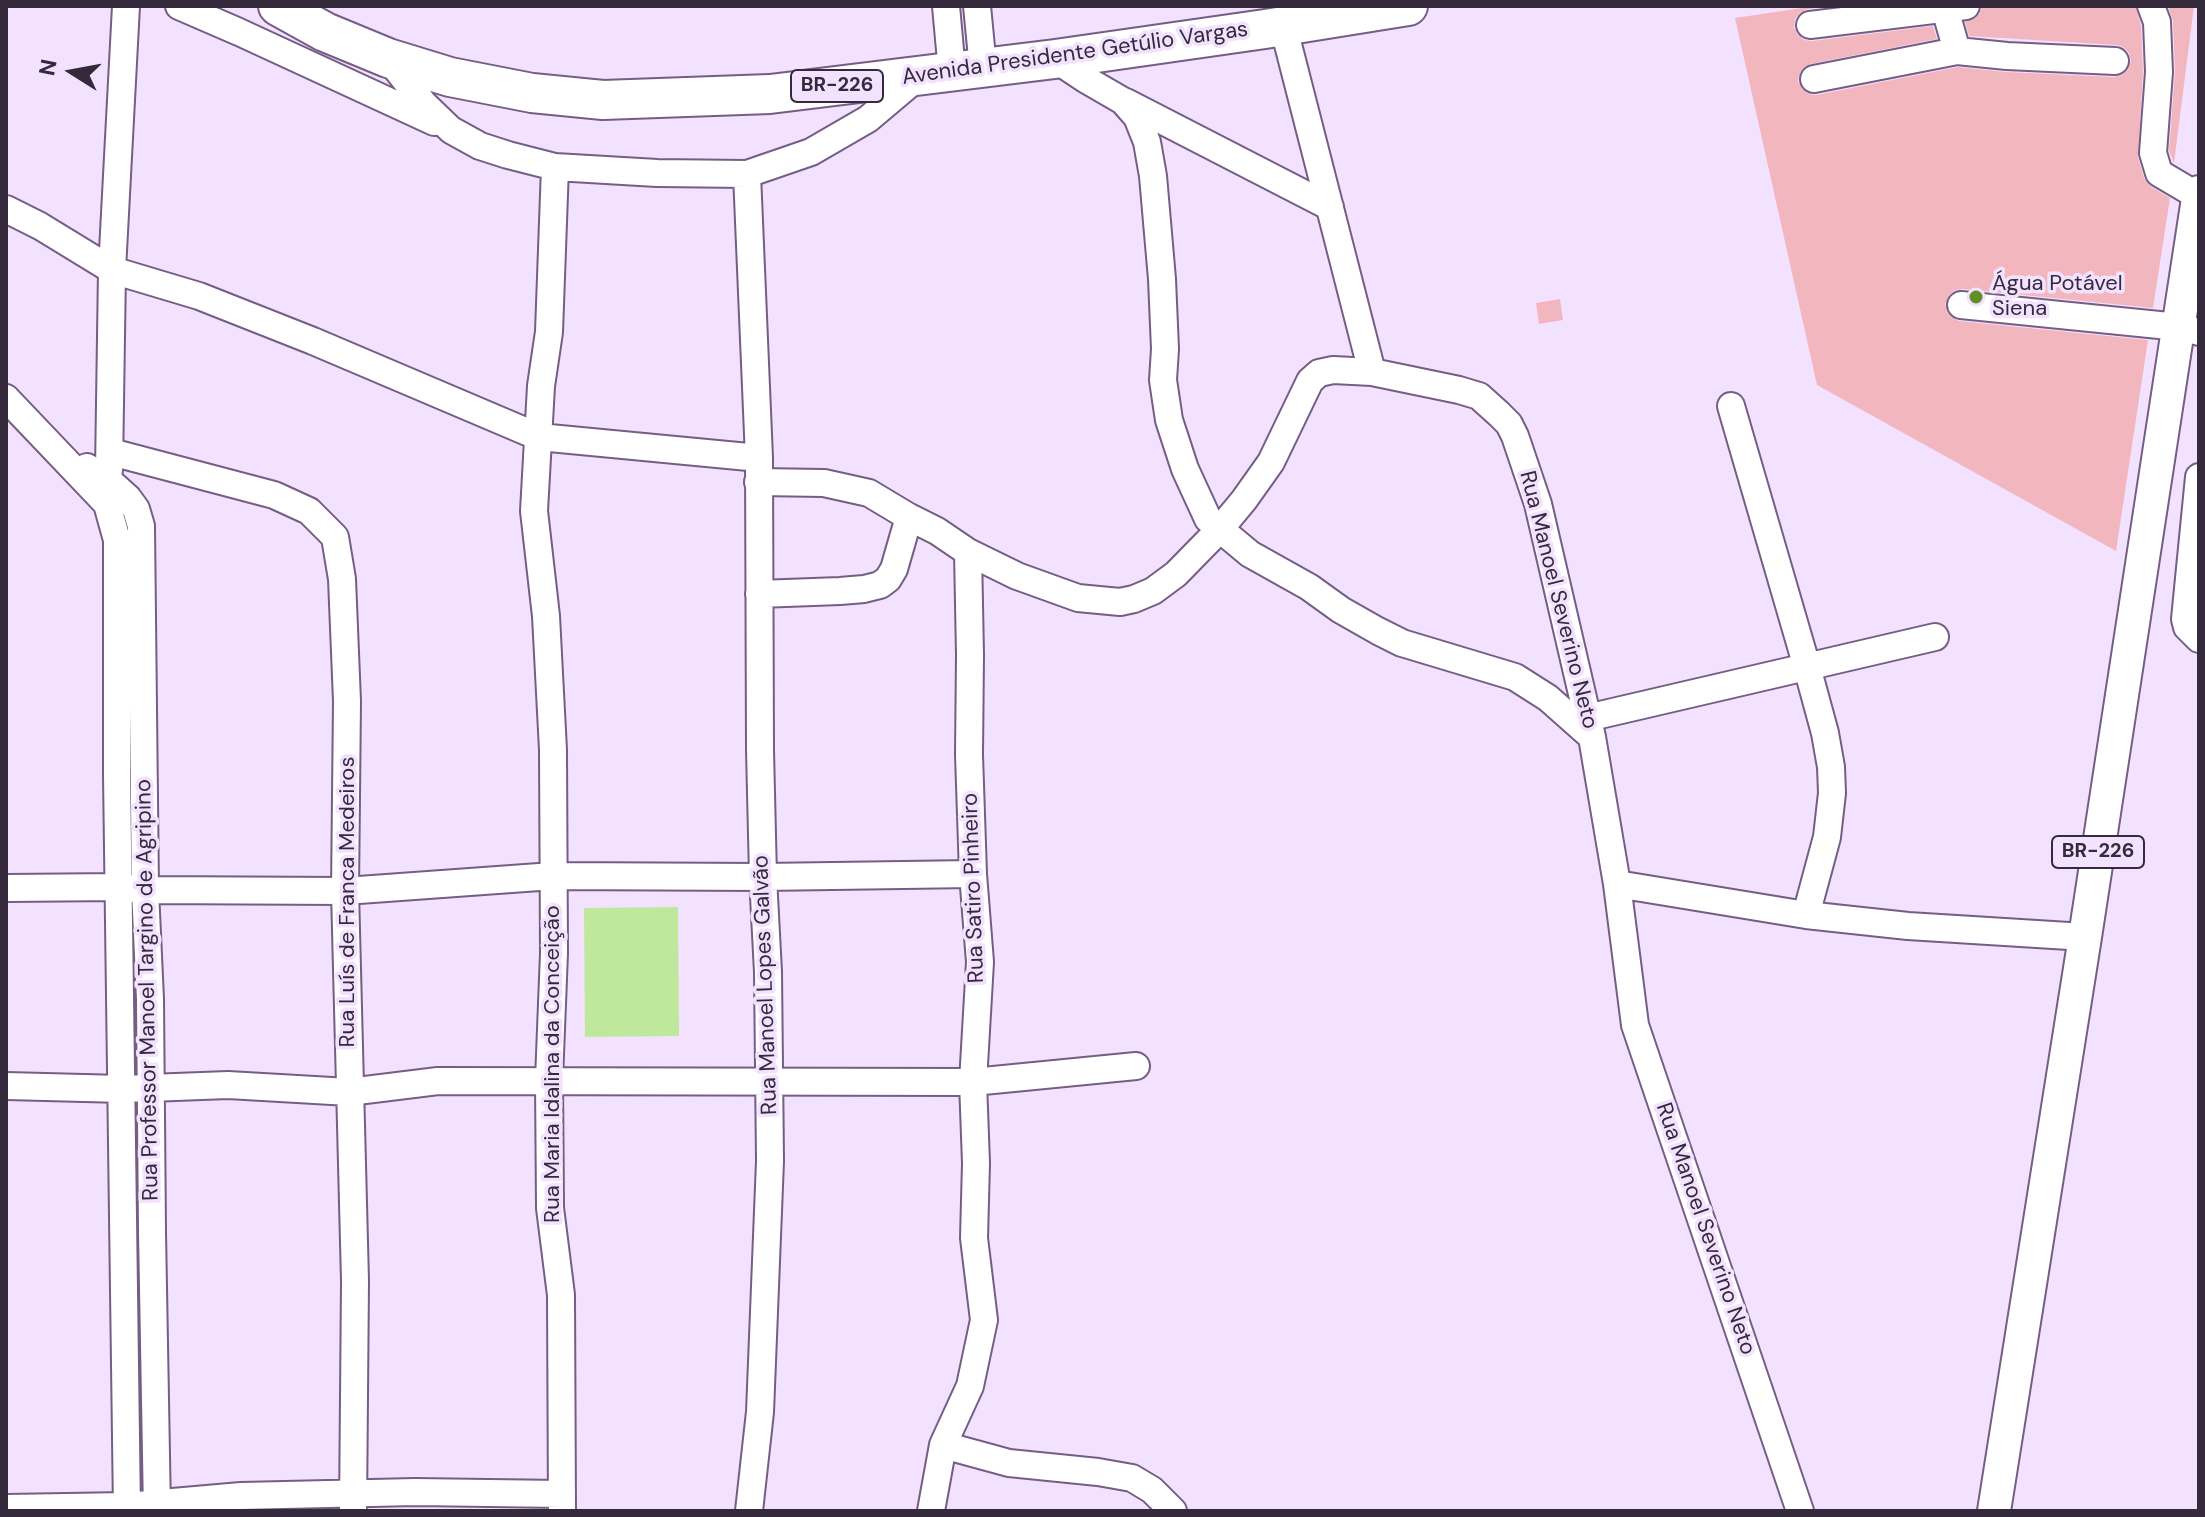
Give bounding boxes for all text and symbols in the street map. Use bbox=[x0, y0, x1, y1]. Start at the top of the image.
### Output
street label: Avenida Presidente Getúlio Vargas bbox=[900, 17, 1250, 91]
north arrow bbox=[32, 32, 112, 112]
text: N bbox=[32, 57, 64, 78]
road number: BR-226 bbox=[791, 70, 883, 102]
place label: Água Potável Siena bbox=[1992, 271, 2123, 322]
marker: Água Potável Siena bbox=[1967, 288, 1985, 306]
street label: Rua Manoel Severino Neto bbox=[1513, 468, 1603, 732]
street label: Rua Luís de Franca Medeiros bbox=[335, 757, 361, 1047]
street label: Rua Professor Manoel Targino de Agripino bbox=[131, 779, 165, 1201]
street label: Rua Satiro Pinheiro bbox=[957, 792, 991, 984]
road number: BR-226 bbox=[2052, 836, 2144, 868]
street label: Rua Manoel Lopes Galvão bbox=[748, 855, 784, 1115]
street label: Rua Maria Idalina da Conceição bbox=[540, 905, 566, 1223]
street label: Rua Manoel Severino Neto bbox=[1649, 1099, 1761, 1359]

